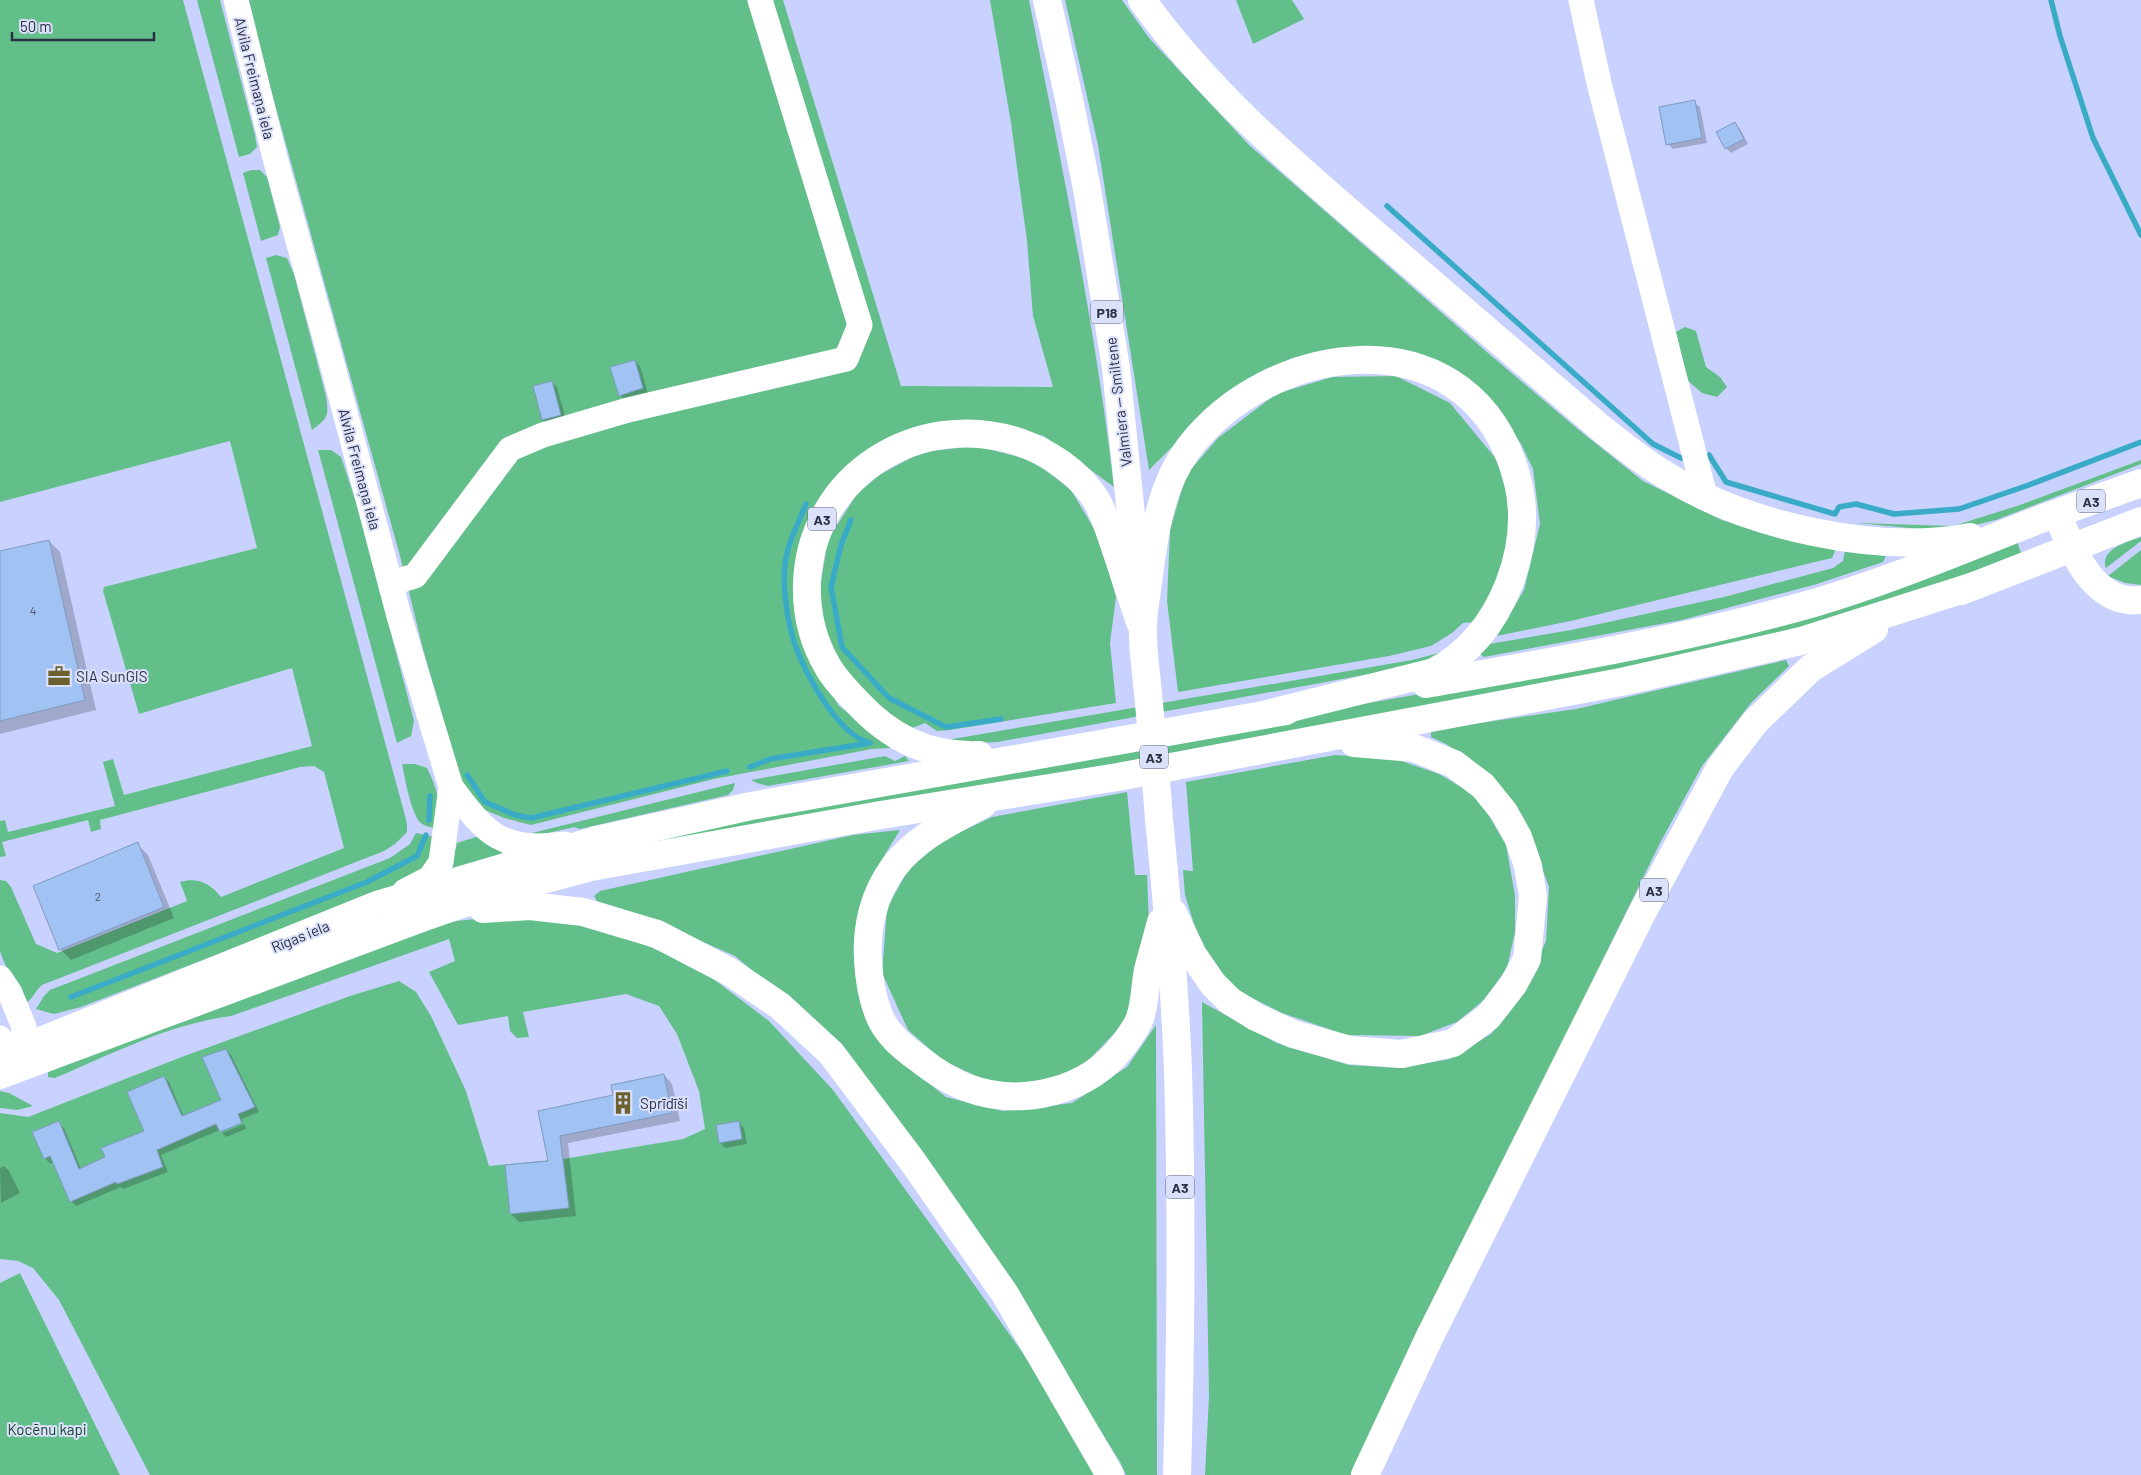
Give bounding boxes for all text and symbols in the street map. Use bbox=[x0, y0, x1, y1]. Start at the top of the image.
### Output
scale bar bbox=[12, 10, 155, 42]
street label: Alvila Freimaņa iela bbox=[231, 15, 279, 141]
text: 50 m bbox=[20, 17, 52, 35]
road number: P18 bbox=[1091, 300, 1123, 324]
street label: Valmiera — Smiltene bbox=[1101, 336, 1135, 468]
street label: Alvila Freimaņa iela bbox=[335, 406, 385, 532]
road number: A3 bbox=[2077, 490, 2105, 512]
road number: A3 bbox=[808, 508, 836, 530]
house number: 4 bbox=[30, 603, 36, 617]
office icon: SIA SunGIS bbox=[46, 663, 72, 689]
place label: SIA SunGIS bbox=[76, 667, 147, 685]
road number: A3 bbox=[1140, 746, 1168, 769]
road number: A3 bbox=[1640, 878, 1668, 902]
house number: 2 bbox=[95, 889, 101, 903]
street label: Rīgas iela bbox=[268, 916, 332, 956]
building icon: Sprīdīši bbox=[610, 1090, 636, 1116]
place label: Sprīdīši bbox=[640, 1094, 688, 1112]
road number: A3 bbox=[1166, 1176, 1194, 1198]
park label: Kocēnu kapi bbox=[7, 1420, 87, 1438]

